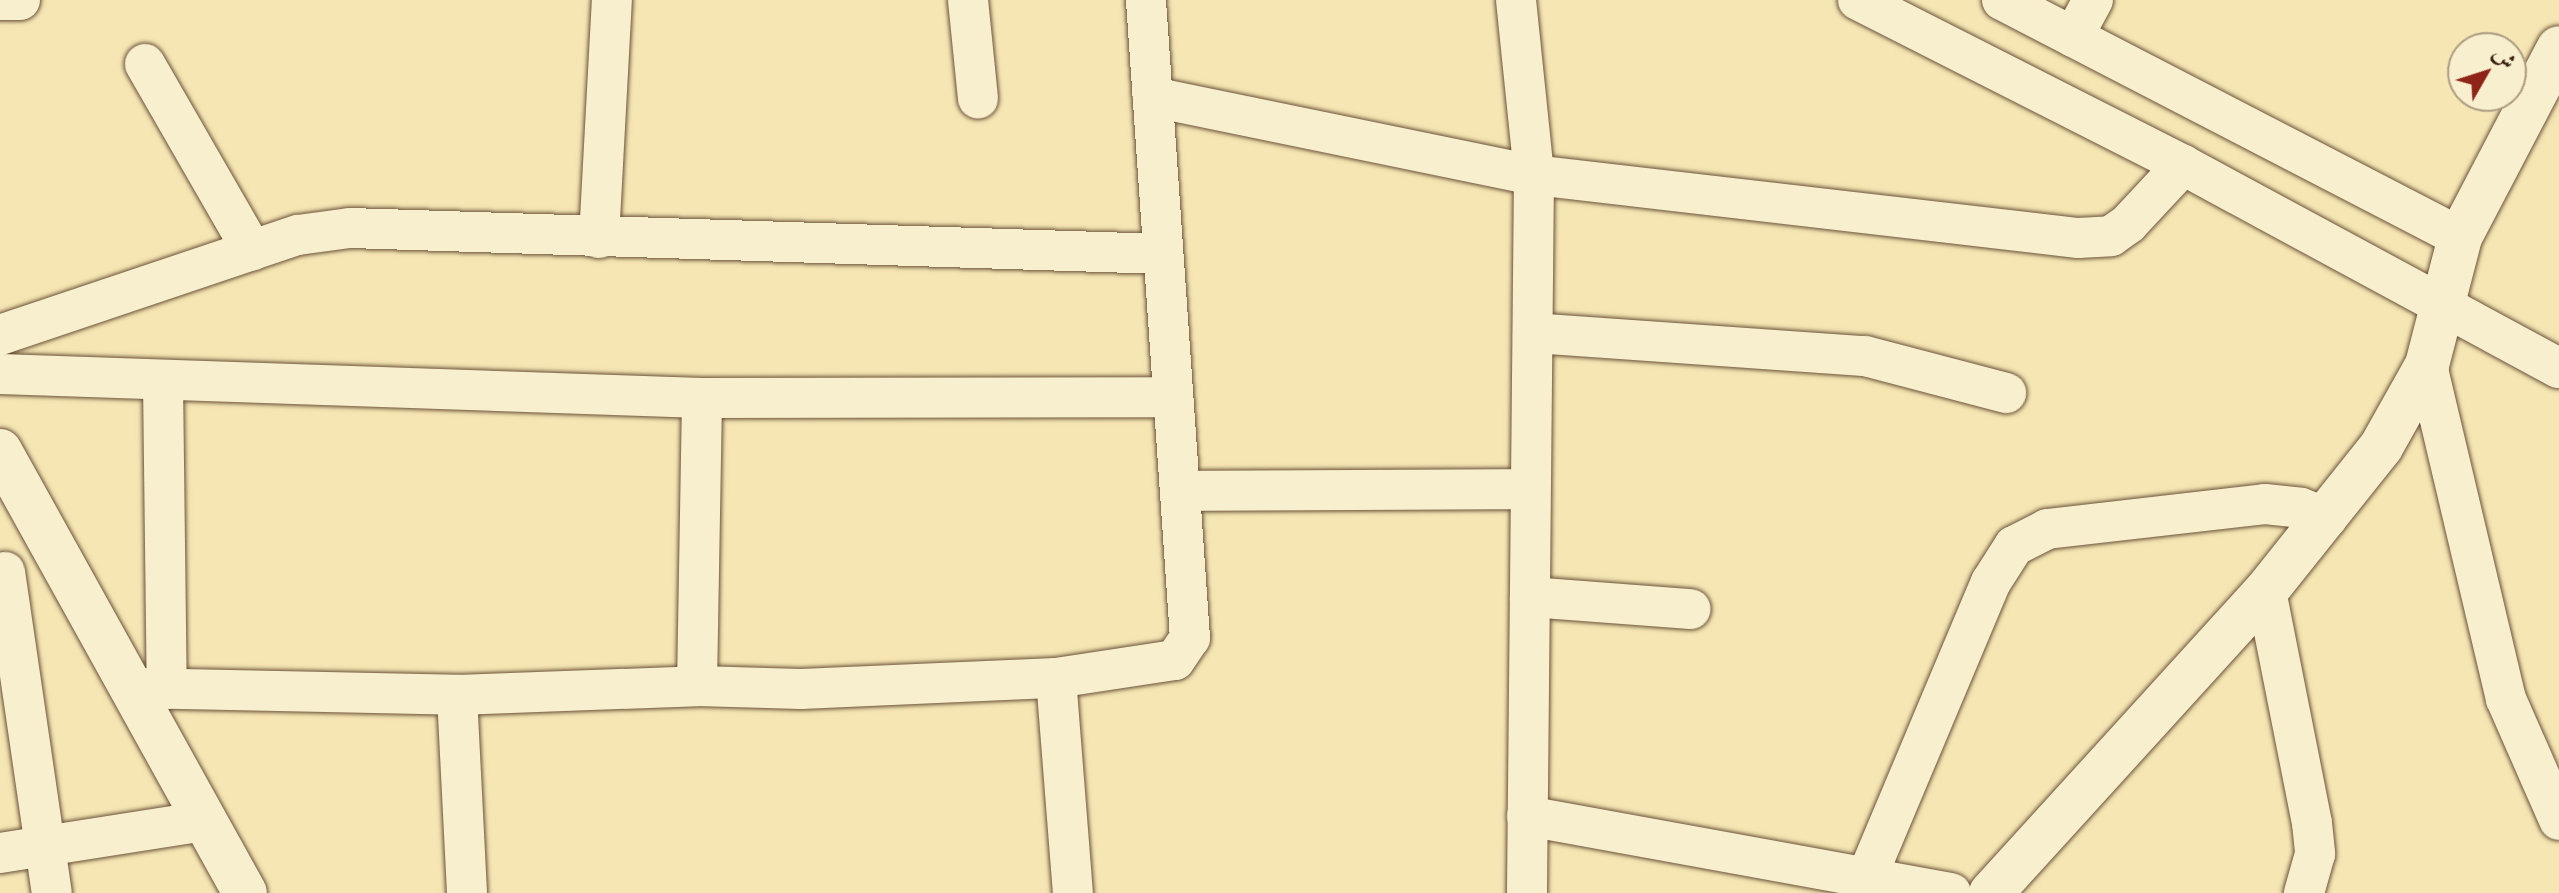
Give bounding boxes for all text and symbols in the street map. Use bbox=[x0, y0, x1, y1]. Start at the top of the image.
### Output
north arrow bbox=[2447, 32, 2527, 112]
text: ش bbox=[2486, 40, 2523, 75]

